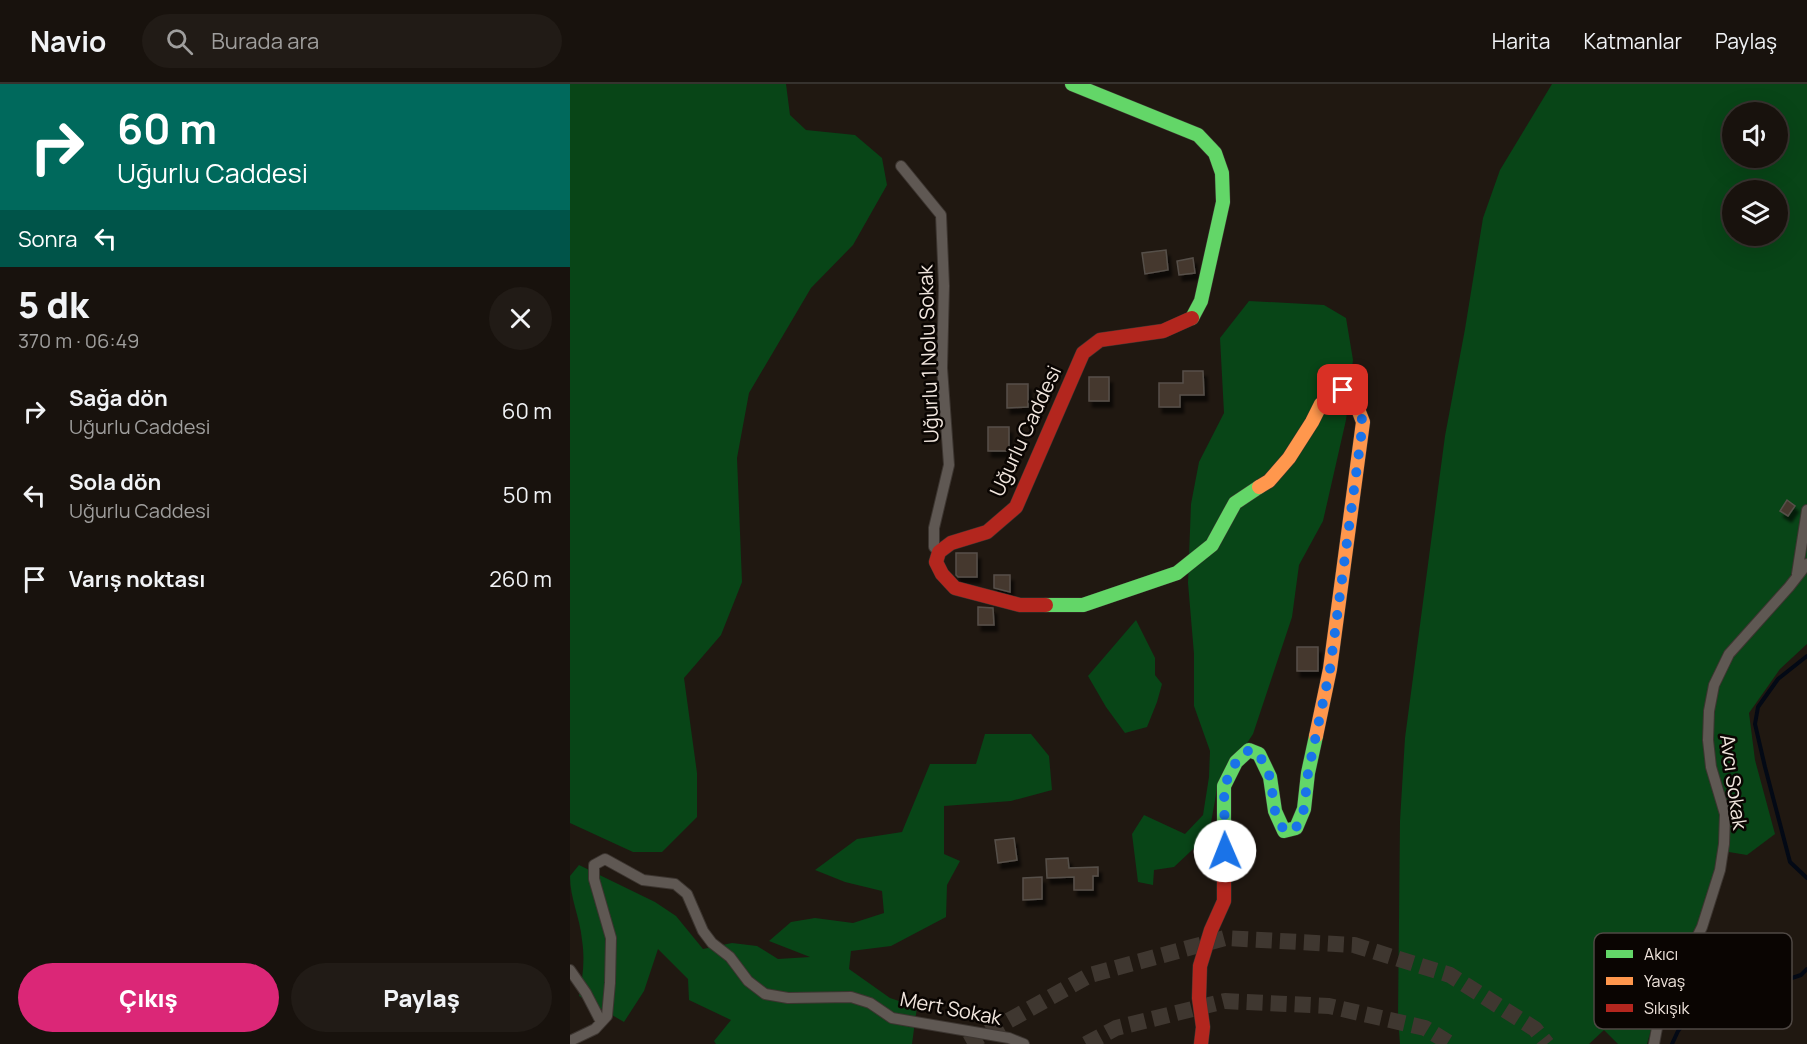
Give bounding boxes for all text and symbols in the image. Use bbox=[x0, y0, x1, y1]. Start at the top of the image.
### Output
search box bbox=[142, 14, 562, 68]
text: Navio bbox=[30, 22, 106, 60]
icon: search bbox=[163, 25, 196, 58]
text: Burada ara bbox=[211, 26, 319, 56]
text: Harita bbox=[1492, 27, 1550, 55]
text: Katmanlar bbox=[1583, 27, 1682, 55]
text: Paylaş bbox=[1715, 27, 1777, 55]
text: 60 m bbox=[117, 99, 217, 157]
map controls bbox=[1722, 102, 1788, 246]
button: sound bbox=[1722, 102, 1788, 168]
icon: right bbox=[18, 108, 96, 186]
text: Uğurlu Caddesi bbox=[117, 154, 308, 191]
button: layers bbox=[1722, 180, 1788, 246]
icon: left bbox=[89, 222, 122, 255]
text: Sonra bbox=[18, 224, 77, 254]
street label: Uğurlu 1 Nolu Sokak bbox=[911, 263, 945, 444]
text: 5 dk bbox=[18, 280, 89, 329]
button: close bbox=[489, 287, 552, 350]
text: 370 m · 06:49 bbox=[18, 327, 139, 354]
street label: Uğurlu Caddesi bbox=[983, 361, 1067, 501]
pin bbox=[1317, 364, 1368, 415]
icon: arrive bbox=[1326, 373, 1359, 406]
text: Sağa dön bbox=[69, 383, 168, 413]
icon: right bbox=[18, 395, 51, 428]
text: 60 m bbox=[502, 396, 552, 426]
text: Uğurlu Caddesi bbox=[69, 413, 211, 440]
text: Sola dön bbox=[69, 467, 161, 497]
icon: left bbox=[18, 479, 51, 512]
text: 50 m bbox=[503, 480, 552, 510]
text: Uğurlu Caddesi bbox=[69, 497, 211, 524]
icon: arrive bbox=[18, 563, 51, 596]
text: Varış noktası bbox=[69, 564, 205, 594]
text: 260 m bbox=[489, 564, 552, 594]
street label: Avcı Sokak bbox=[1714, 732, 1754, 833]
position arrow bbox=[1193, 819, 1257, 883]
legend bbox=[1594, 933, 1792, 1029]
text: Akıcı bbox=[1644, 943, 1678, 965]
button: Çıkış bbox=[18, 963, 279, 1032]
button: Paylaş bbox=[291, 963, 552, 1032]
text: Yavaş bbox=[1644, 970, 1685, 992]
street label: Mert Sokak bbox=[898, 985, 1005, 1031]
text: Sıkışık bbox=[1644, 997, 1690, 1019]

